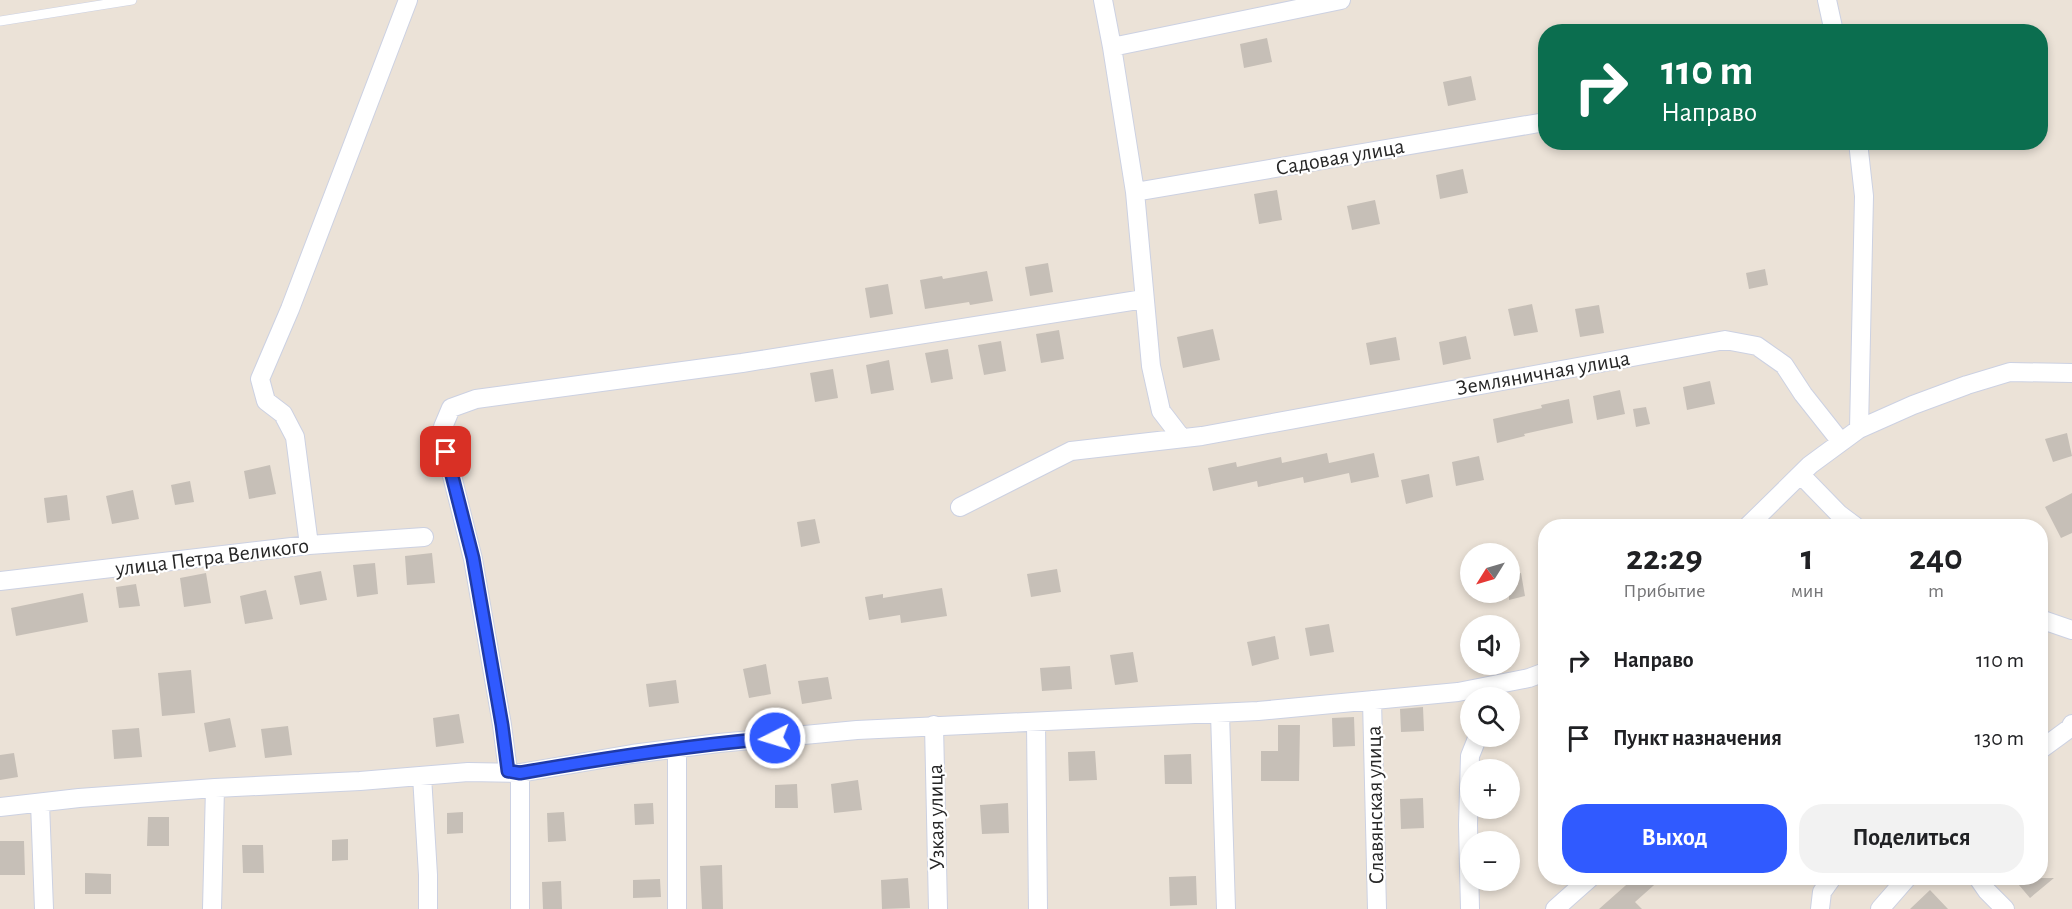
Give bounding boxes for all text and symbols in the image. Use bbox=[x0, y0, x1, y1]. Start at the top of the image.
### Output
icon: right bbox=[1562, 48, 1640, 126]
text: 110 m bbox=[1661, 50, 1753, 92]
text: Направо bbox=[1661, 99, 1757, 126]
street label: Садовая улица bbox=[1274, 135, 1406, 179]
street label: Земляничная улица bbox=[1454, 347, 1632, 399]
pin bbox=[420, 426, 471, 477]
icon: arrive bbox=[429, 435, 462, 468]
street label: улица Петра Великого bbox=[113, 534, 310, 580]
text: 22:29 bbox=[1626, 540, 1703, 576]
text: 1 bbox=[1801, 540, 1814, 576]
text: 240 bbox=[1909, 540, 1963, 576]
north arrow bbox=[1460, 543, 1520, 603]
map controls bbox=[1460, 543, 1520, 891]
text: Прибытие bbox=[1623, 581, 1706, 601]
text: мин bbox=[1791, 581, 1824, 601]
text: m bbox=[1928, 581, 1944, 601]
button: sound bbox=[1460, 615, 1520, 675]
icon: right bbox=[1562, 644, 1595, 677]
text: Направо bbox=[1613, 649, 1694, 671]
text: 110 m bbox=[1976, 649, 2024, 671]
button: search bbox=[1460, 687, 1520, 747]
position arrow bbox=[743, 706, 807, 770]
icon: arrive bbox=[1562, 722, 1595, 755]
street label: Славянская улица bbox=[1363, 725, 1387, 885]
text: Пункт назначения bbox=[1613, 727, 1782, 749]
text: 130 m bbox=[1975, 727, 2024, 749]
button: + bbox=[1460, 759, 1520, 819]
street label: Узкая улица bbox=[924, 764, 948, 870]
button: Выход bbox=[1562, 804, 1787, 873]
button: Поделиться bbox=[1799, 804, 2024, 873]
button: − bbox=[1460, 831, 1520, 891]

